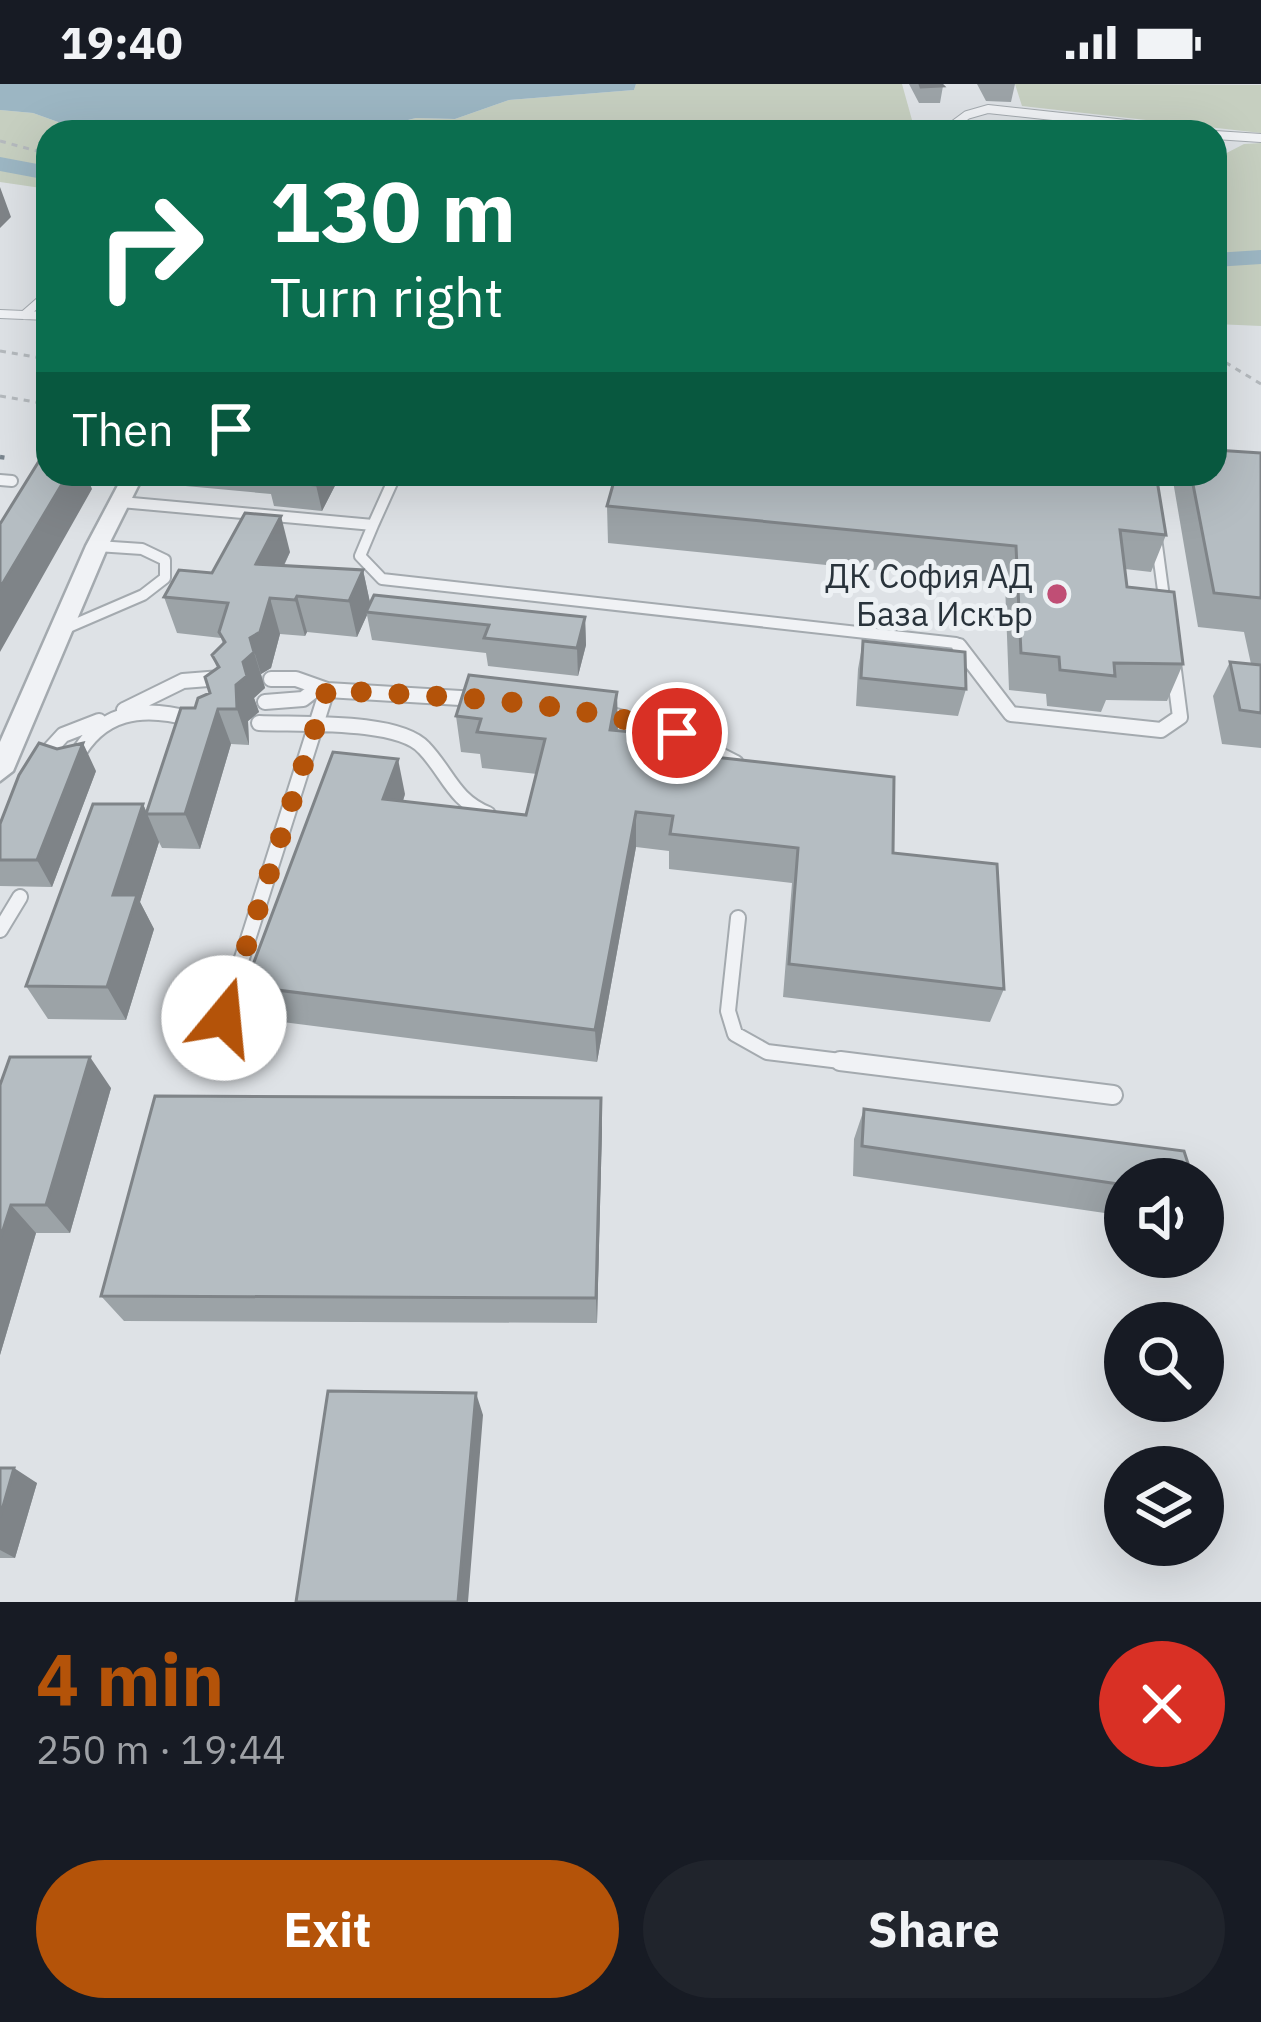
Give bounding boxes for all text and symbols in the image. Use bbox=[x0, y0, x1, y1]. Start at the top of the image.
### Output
text: 19:40 bbox=[60, 13, 183, 71]
text: 130 m bbox=[270, 156, 516, 265]
icon: right bbox=[72, 168, 228, 324]
text: Turn right bbox=[270, 262, 504, 332]
icon: arrive bbox=[198, 396, 264, 462]
text: Then bbox=[72, 400, 174, 458]
place label: ДК София АД База Искър bbox=[825, 554, 1033, 635]
marker: ДК София АД База Искър bbox=[1044, 581, 1070, 607]
pin bbox=[626, 682, 728, 784]
icon: arrive bbox=[644, 700, 710, 766]
position arrow bbox=[161, 955, 287, 1081]
map controls bbox=[1104, 1158, 1224, 1566]
button: sound bbox=[1104, 1158, 1224, 1278]
button: search bbox=[1104, 1302, 1224, 1422]
button: layers bbox=[1104, 1446, 1224, 1566]
text: 4 min bbox=[36, 1632, 224, 1726]
button: close bbox=[1099, 1641, 1225, 1767]
text: 250 m · 19:44 bbox=[36, 1724, 286, 1775]
button: Exit bbox=[36, 1860, 619, 1998]
button: Share bbox=[643, 1860, 1225, 1998]

